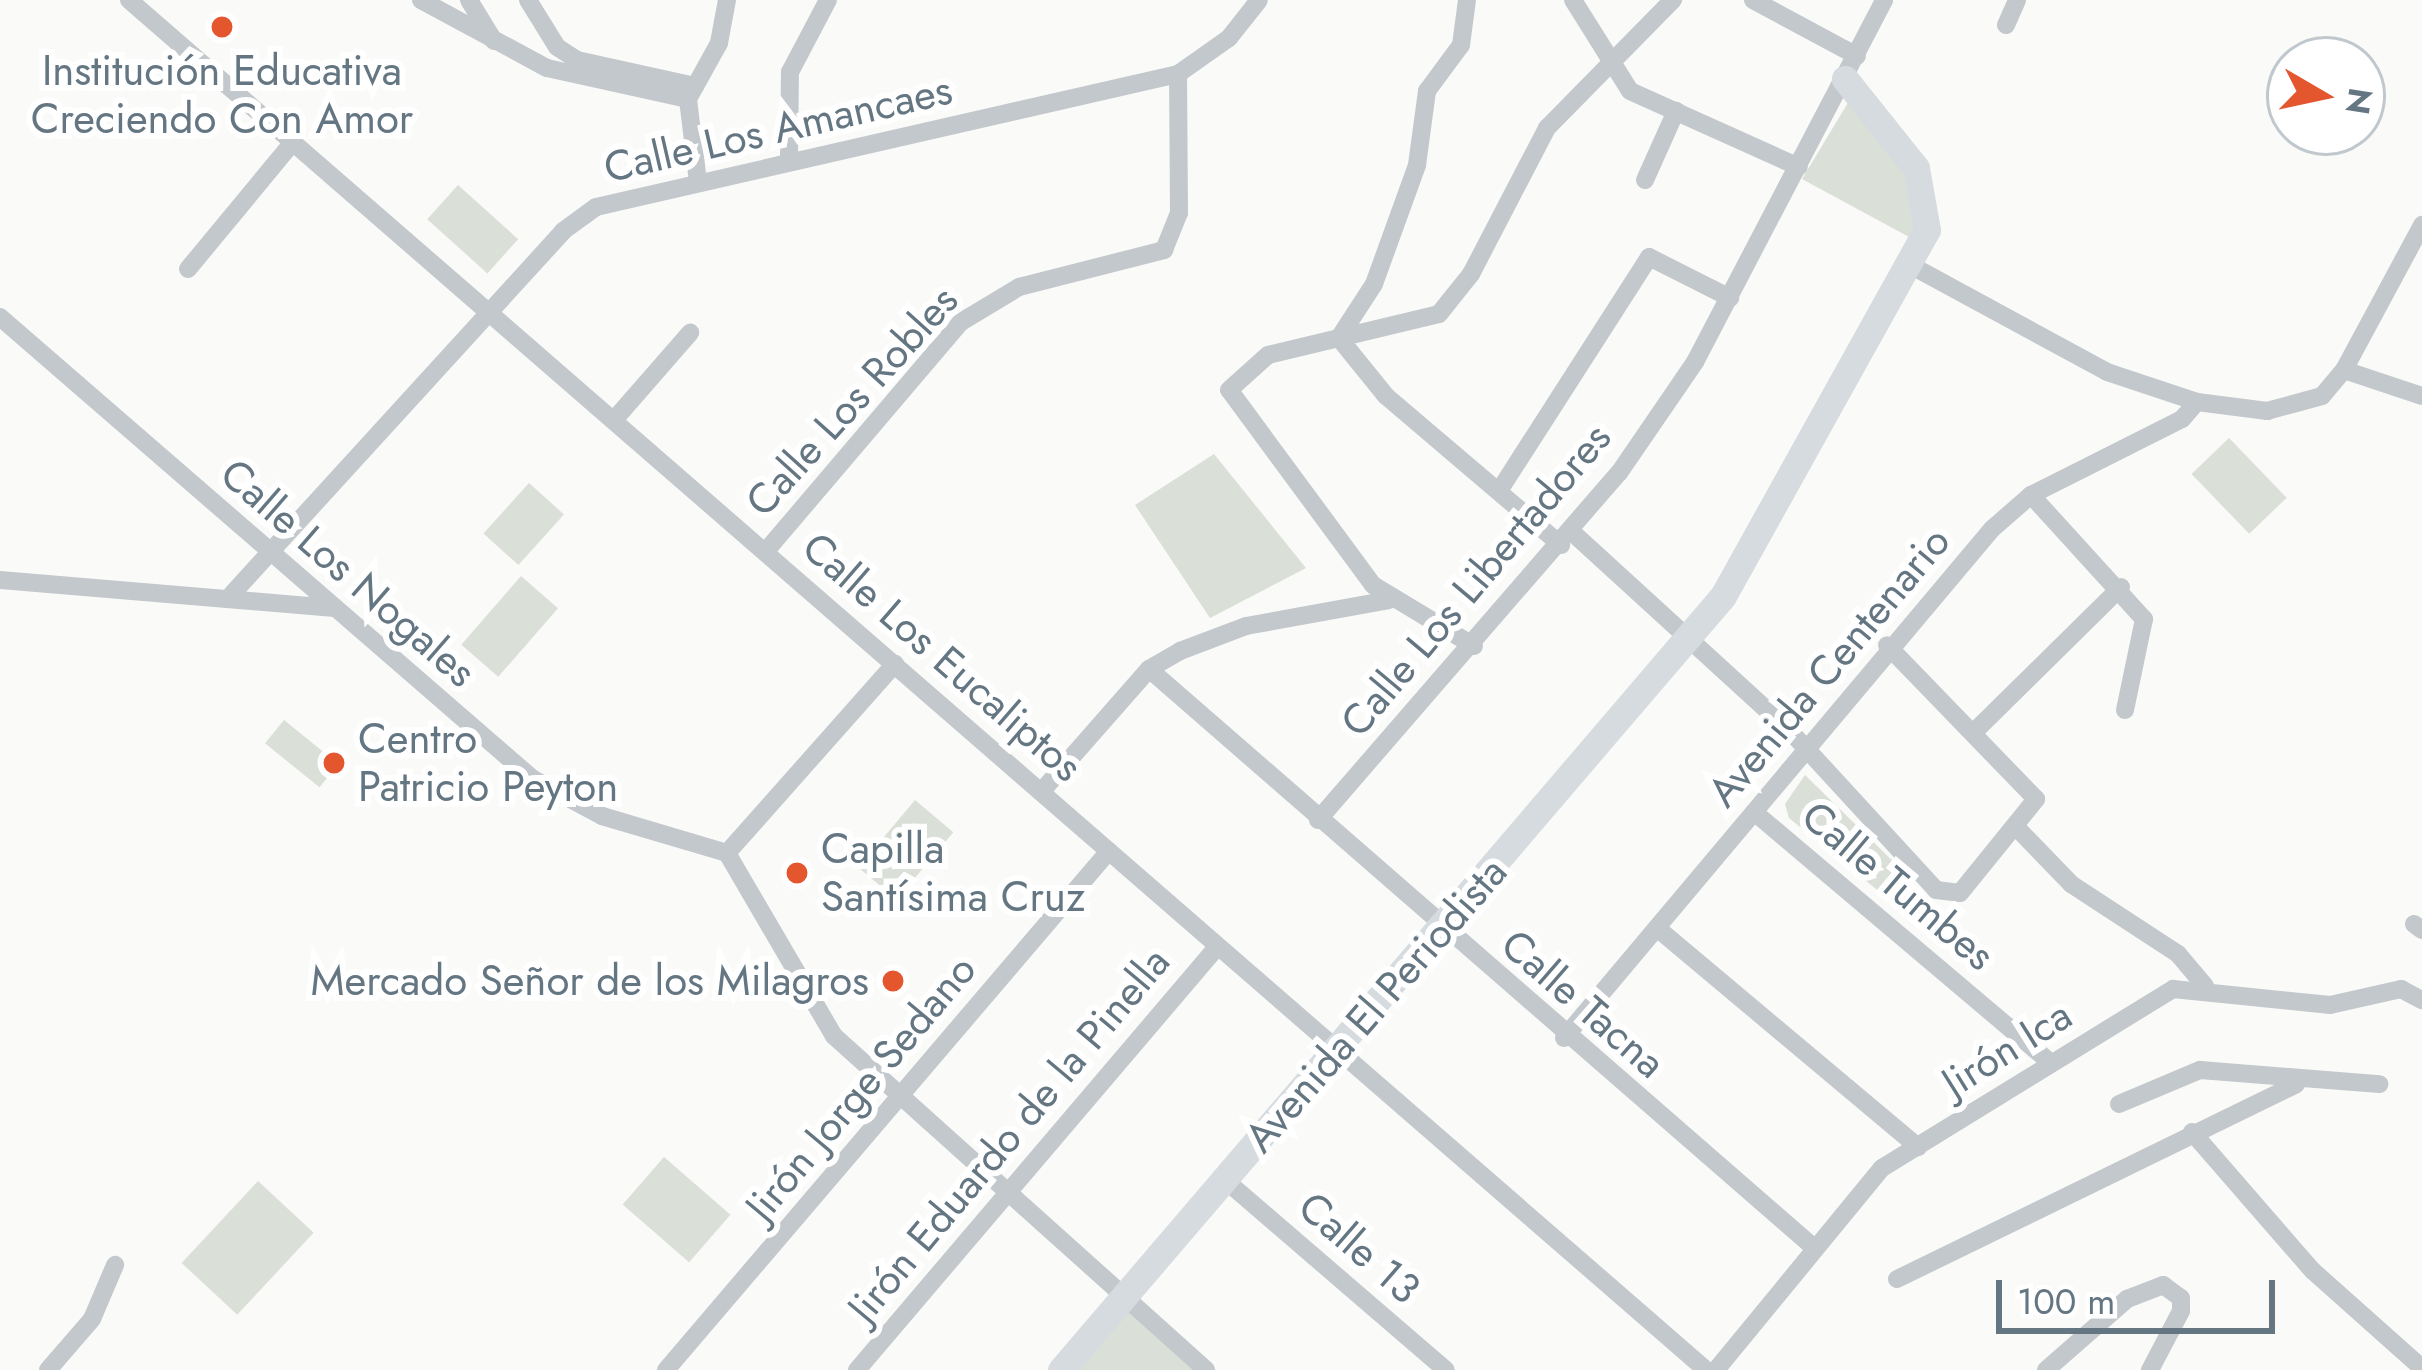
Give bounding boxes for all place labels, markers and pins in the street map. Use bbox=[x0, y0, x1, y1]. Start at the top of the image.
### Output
marker: Institución Educativa Creciendo Con Amor bbox=[209, 14, 235, 40]
place label: Institución Educativa Creciendo Con Amor bbox=[31, 46, 413, 144]
place label: Centro Patricio Peyton bbox=[358, 714, 618, 813]
marker: Centro Patricio Peyton bbox=[321, 750, 347, 776]
place label: Capilla Santísima Cruz bbox=[821, 824, 1085, 922]
marker: Capilla Santísima Cruz bbox=[784, 860, 810, 886]
place label: Mercado Señor de los Milagros bbox=[311, 956, 869, 1006]
marker: Mercado Señor de los Milagros bbox=[880, 968, 906, 994]

